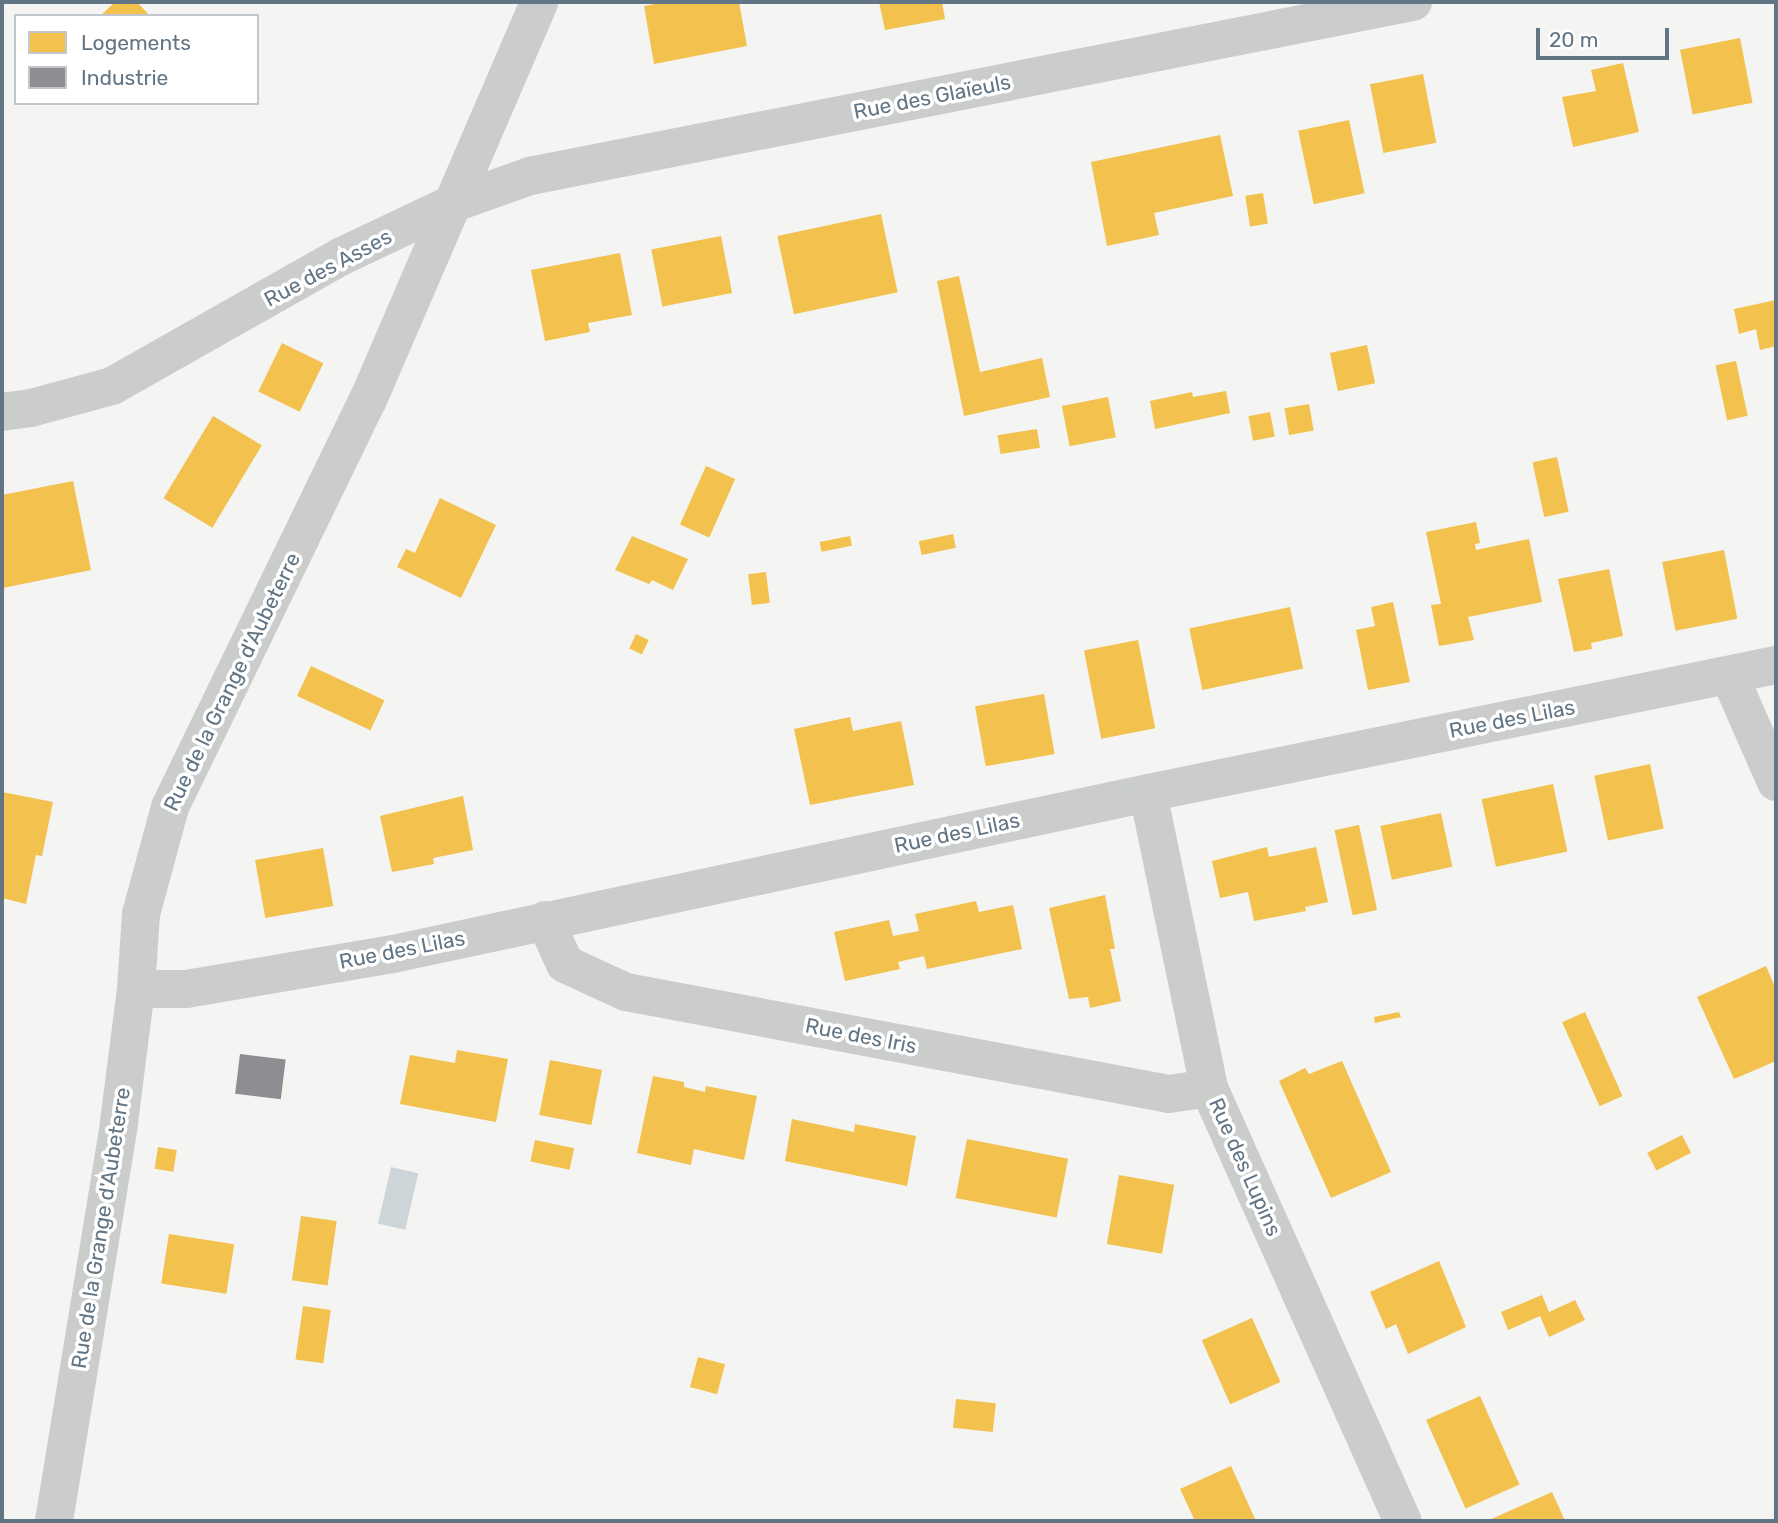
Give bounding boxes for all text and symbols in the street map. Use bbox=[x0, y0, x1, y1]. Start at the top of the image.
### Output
legend bbox=[14, 14, 259, 105]
scale bar bbox=[1540, 14, 1673, 58]
text: 20 m bbox=[1549, 27, 1598, 52]
text: Logements bbox=[81, 30, 191, 55]
text: Industrie bbox=[81, 65, 168, 90]
street label: Rue des Glaïeuls bbox=[851, 69, 1013, 125]
street label: Rue des Asses bbox=[260, 224, 396, 312]
street label: Rue de la Grange d'Aubeterre bbox=[158, 549, 306, 815]
street label: Rue des Lilas bbox=[1447, 694, 1577, 744]
street label: Rue des Lilas bbox=[892, 807, 1022, 859]
street label: Rue des Lilas bbox=[337, 925, 467, 975]
street label: Rue des Iris bbox=[803, 1013, 919, 1059]
street label: Rue de la Grange d'Aubeterre bbox=[66, 1086, 136, 1370]
street label: Rue des Lupins bbox=[1203, 1094, 1287, 1240]

